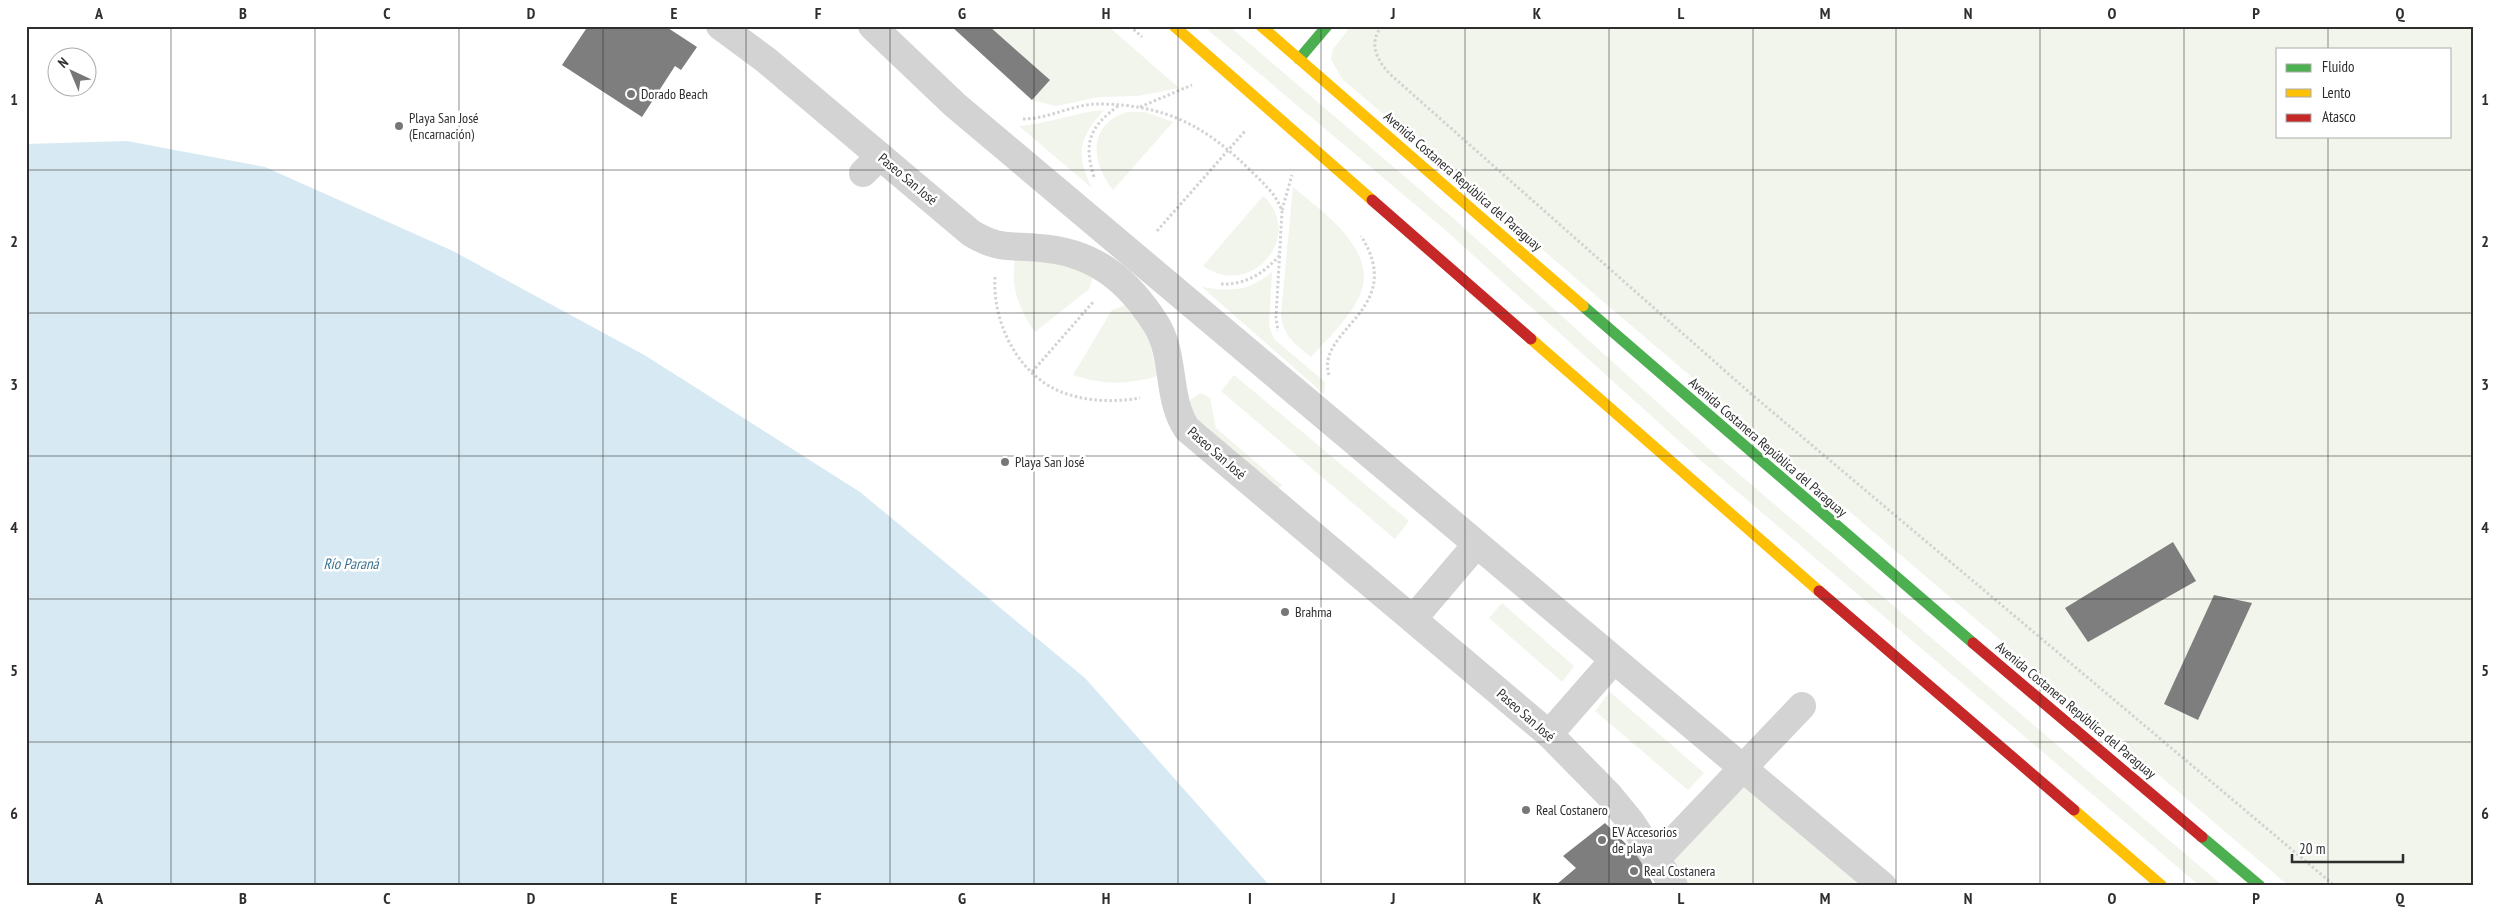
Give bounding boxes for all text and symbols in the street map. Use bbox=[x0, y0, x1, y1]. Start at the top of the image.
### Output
text: A bbox=[94, 3, 104, 23]
text: B bbox=[239, 3, 247, 23]
text: C bbox=[383, 3, 391, 23]
text: D bbox=[527, 3, 536, 23]
text: E bbox=[671, 3, 678, 23]
text: F bbox=[815, 3, 822, 23]
text: G bbox=[958, 3, 966, 23]
text: H bbox=[1102, 3, 1110, 23]
text: I bbox=[1248, 3, 1252, 23]
text: J bbox=[1390, 3, 1395, 23]
text: K bbox=[1533, 3, 1542, 23]
text: L bbox=[1678, 3, 1685, 23]
text: M bbox=[1820, 3, 1830, 23]
text: N bbox=[1964, 3, 1972, 23]
text: O bbox=[2108, 3, 2117, 23]
text: P bbox=[2252, 3, 2260, 23]
text: Q bbox=[2396, 3, 2406, 23]
north arrow bbox=[48, 48, 98, 98]
legend bbox=[2276, 48, 2452, 138]
text: N bbox=[54, 54, 72, 72]
text: Fluido bbox=[2322, 57, 2354, 76]
text: Lento bbox=[2322, 83, 2351, 102]
place label: Dorado Beach bbox=[641, 85, 708, 103]
marker: Dorado Beach bbox=[625, 88, 637, 100]
text: 1 bbox=[10, 89, 18, 109]
text: 1 bbox=[2481, 89, 2489, 109]
street label: Avenida Costanera República del Paraguay bbox=[1380, 107, 1546, 255]
text: Atasco bbox=[2322, 107, 2356, 126]
place label: Playa San José (Encarnación) bbox=[409, 109, 479, 143]
marker: Playa San José (Encarnación) bbox=[393, 120, 405, 132]
street label: Paseo San José bbox=[875, 149, 941, 209]
text: 2 bbox=[10, 231, 18, 251]
text: 2 bbox=[2481, 231, 2489, 251]
street label: Avenida Costanera República del Paraguay bbox=[1685, 373, 1851, 521]
text: 3 bbox=[10, 374, 18, 394]
text: 3 bbox=[2481, 374, 2489, 394]
street label: Paseo San José bbox=[1184, 423, 1250, 483]
place label: Playa San José bbox=[1015, 453, 1085, 471]
marker: Playa San José bbox=[999, 456, 1011, 468]
text: 4 bbox=[10, 517, 18, 537]
text: 4 bbox=[2481, 517, 2489, 537]
water label: Río Paraná bbox=[323, 554, 380, 573]
place label: Brahma bbox=[1295, 603, 1332, 621]
marker: Brahma bbox=[1279, 606, 1291, 618]
street label: Avenida Costanera República del Paraguay bbox=[1992, 638, 2160, 783]
text: 5 bbox=[10, 660, 18, 680]
text: 5 bbox=[2481, 660, 2489, 680]
street label: Paseo San José bbox=[1493, 685, 1559, 745]
place label: Real Costanero bbox=[1536, 801, 1608, 819]
text: 6 bbox=[10, 803, 18, 823]
text: 6 bbox=[2481, 803, 2489, 823]
marker: Real Costanero bbox=[1520, 804, 1532, 816]
place label: EV Accesorios de playa bbox=[1612, 823, 1677, 857]
scale bar bbox=[2292, 832, 2403, 864]
marker: EV Accesorios de playa bbox=[1596, 834, 1608, 846]
text: 20 m bbox=[2299, 839, 2325, 858]
place label: Real Costanera bbox=[1644, 862, 1715, 880]
marker: Real Costanera bbox=[1628, 865, 1640, 877]
text: A bbox=[94, 888, 104, 908]
text: B bbox=[239, 888, 247, 908]
text: C bbox=[383, 888, 391, 908]
text: D bbox=[527, 888, 536, 908]
text: E bbox=[671, 888, 678, 908]
text: F bbox=[815, 888, 822, 908]
text: G bbox=[958, 888, 966, 908]
text: H bbox=[1102, 888, 1110, 908]
text: I bbox=[1248, 888, 1252, 908]
text: J bbox=[1390, 888, 1395, 908]
text: K bbox=[1533, 888, 1542, 908]
text: L bbox=[1678, 888, 1685, 908]
text: M bbox=[1820, 888, 1830, 908]
text: N bbox=[1964, 888, 1972, 908]
text: O bbox=[2108, 888, 2117, 908]
text: P bbox=[2252, 888, 2260, 908]
text: Q bbox=[2396, 888, 2406, 908]

